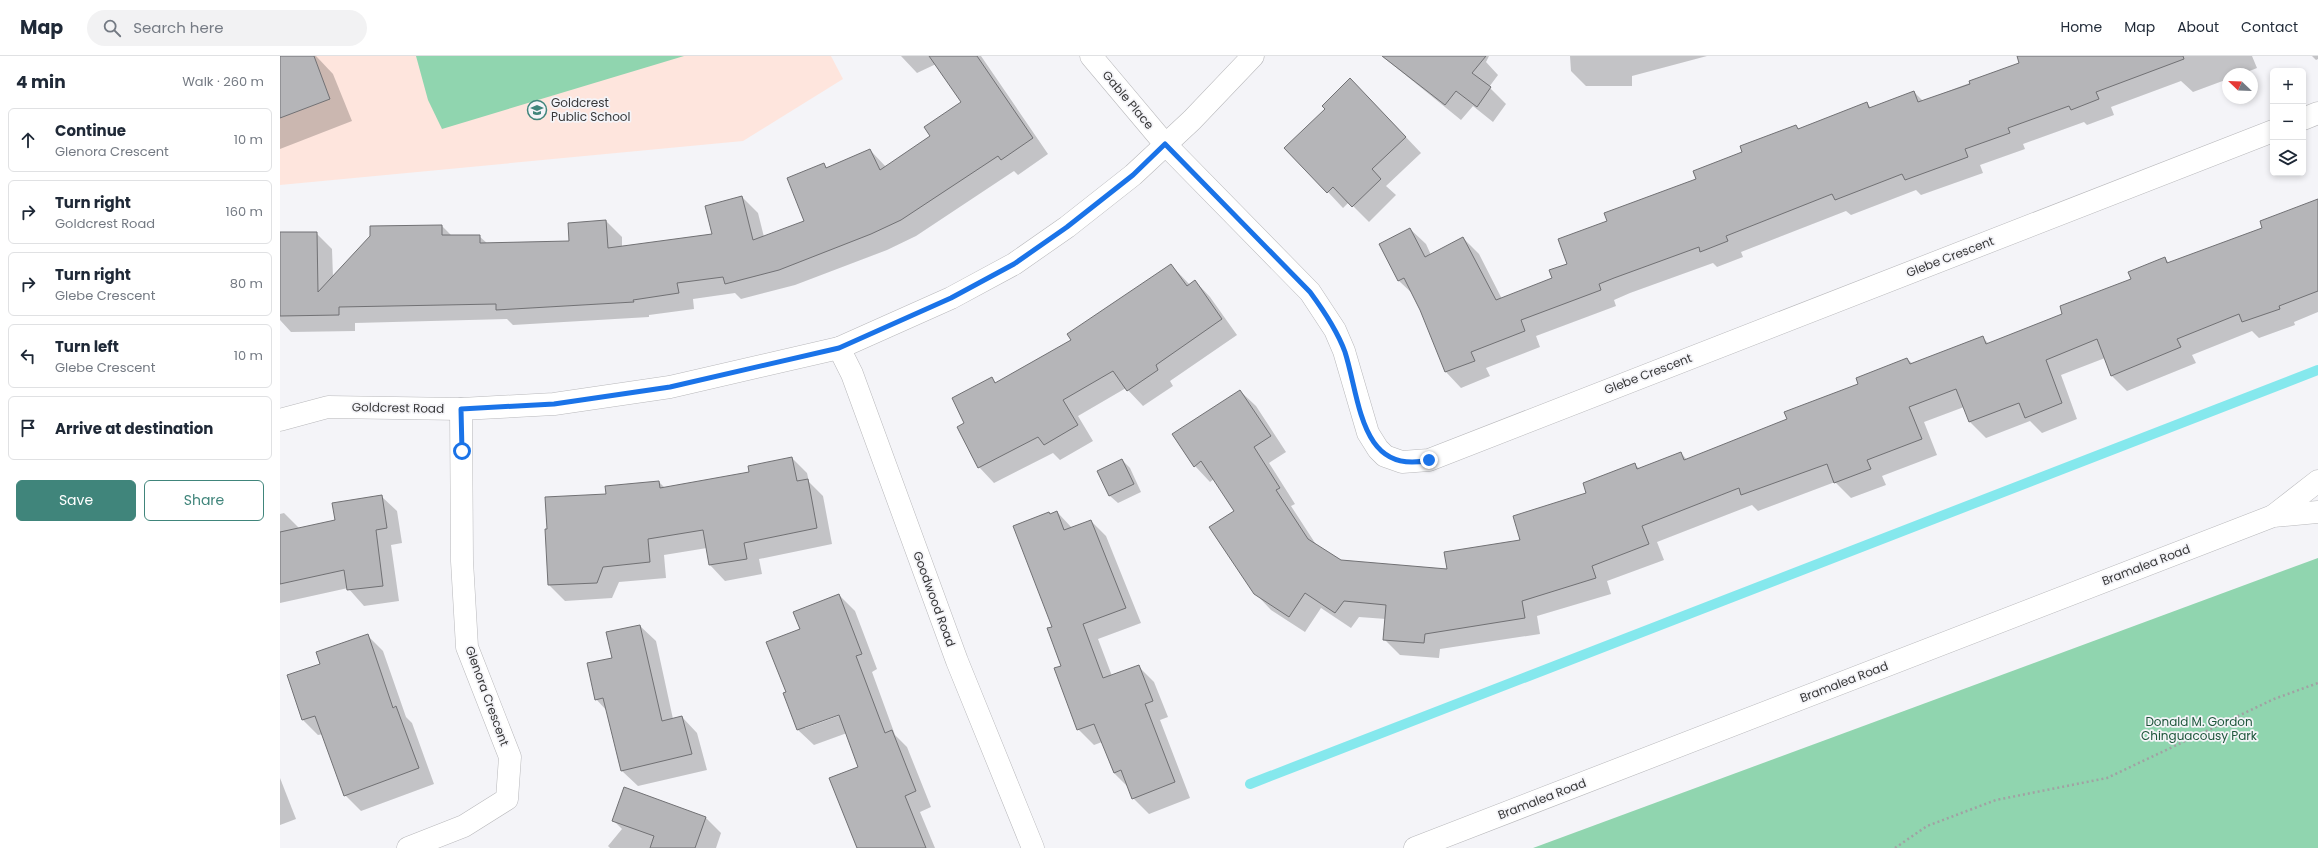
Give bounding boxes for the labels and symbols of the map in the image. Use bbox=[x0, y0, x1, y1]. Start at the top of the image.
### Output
street label: Gable Place bbox=[1099, 67, 1158, 133]
north arrow bbox=[2222, 68, 2258, 104]
place label: Goldcrest Public School bbox=[551, 94, 631, 125]
school or university icon: Goldcrest Public School bbox=[526, 99, 548, 121]
street label: Glebe Crescent bbox=[1904, 232, 1996, 281]
street label: Glebe Crescent bbox=[1602, 349, 1694, 398]
street label: Goldcrest Road bbox=[352, 398, 444, 417]
route start bbox=[453, 442, 471, 460]
route end bbox=[1420, 451, 1438, 469]
street label: Bramalea Road bbox=[2099, 540, 2192, 589]
street label: Goodwood Road bbox=[909, 549, 960, 649]
street label: Glenora Crescent bbox=[462, 644, 513, 748]
street label: Bramalea Road bbox=[1797, 657, 1890, 706]
park label: Donald M. Gordon Chinguacousy Park bbox=[2141, 713, 2258, 744]
street label: Bramalea Road bbox=[1495, 774, 1588, 823]

